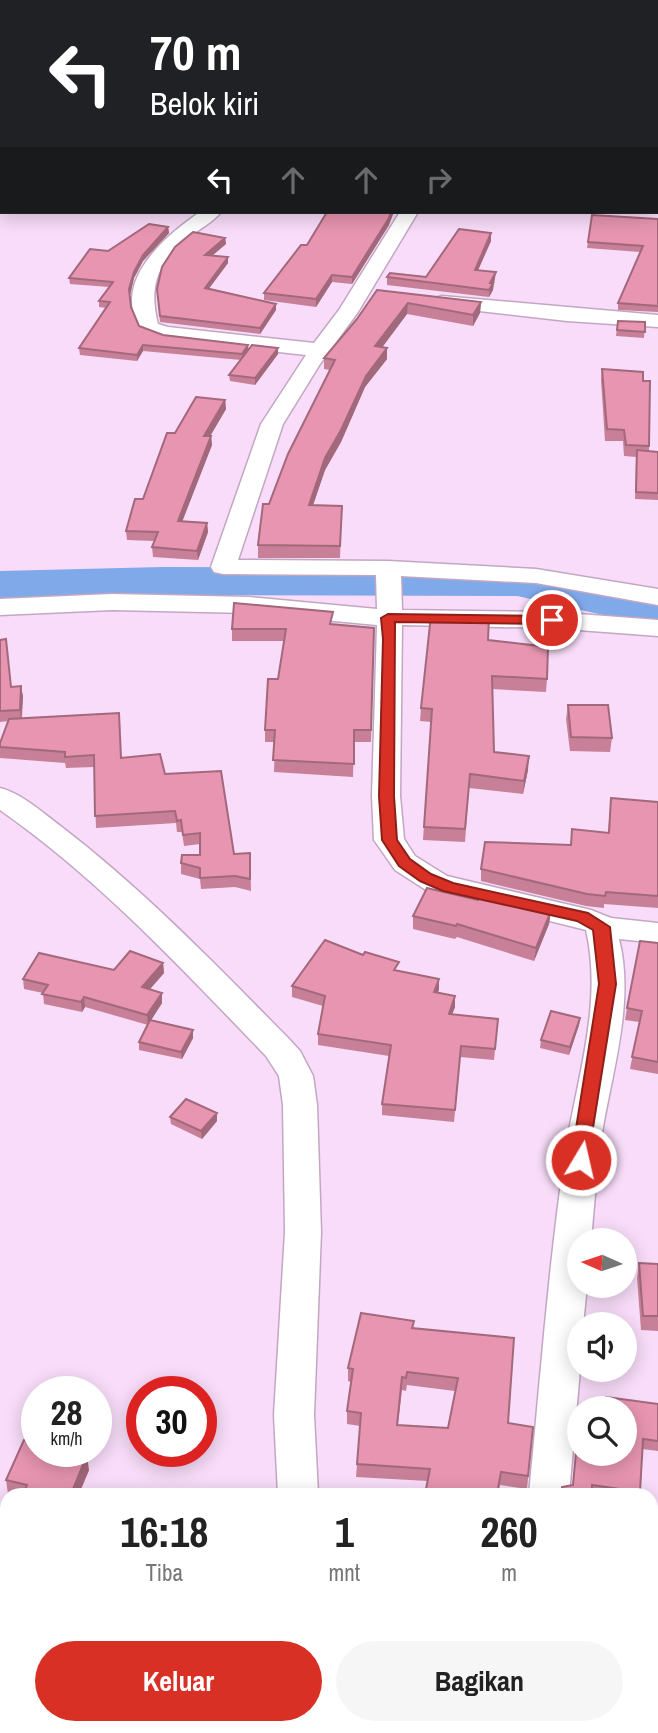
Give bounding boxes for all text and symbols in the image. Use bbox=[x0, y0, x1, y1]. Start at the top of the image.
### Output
text: 70 m bbox=[150, 19, 242, 85]
icon: left bbox=[35, 28, 126, 119]
text: Belok kiri bbox=[150, 82, 259, 125]
icon: left bbox=[201, 161, 239, 199]
icon: ahead bbox=[274, 161, 312, 199]
icon: ahead bbox=[347, 161, 385, 199]
icon: right bbox=[420, 161, 458, 199]
pin bbox=[522, 590, 582, 650]
icon: arrive bbox=[533, 601, 571, 639]
position arrow bbox=[544, 1123, 618, 1197]
north arrow bbox=[567, 1228, 637, 1298]
map controls bbox=[567, 1228, 637, 1466]
button: sound bbox=[567, 1312, 637, 1382]
speed limit sign: 30 bbox=[126, 1376, 217, 1467]
text: 28 bbox=[51, 1389, 82, 1436]
button: search bbox=[567, 1396, 637, 1466]
text: km/h bbox=[51, 1426, 83, 1451]
text: 16:18 bbox=[120, 1504, 208, 1560]
text: 1 bbox=[335, 1504, 354, 1560]
text: 260 bbox=[480, 1504, 538, 1560]
text: Tiba bbox=[146, 1557, 183, 1588]
text: mnt bbox=[329, 1557, 360, 1588]
text: m bbox=[501, 1557, 517, 1588]
button: Keluar bbox=[35, 1641, 322, 1721]
button: Bagikan bbox=[336, 1641, 623, 1721]

